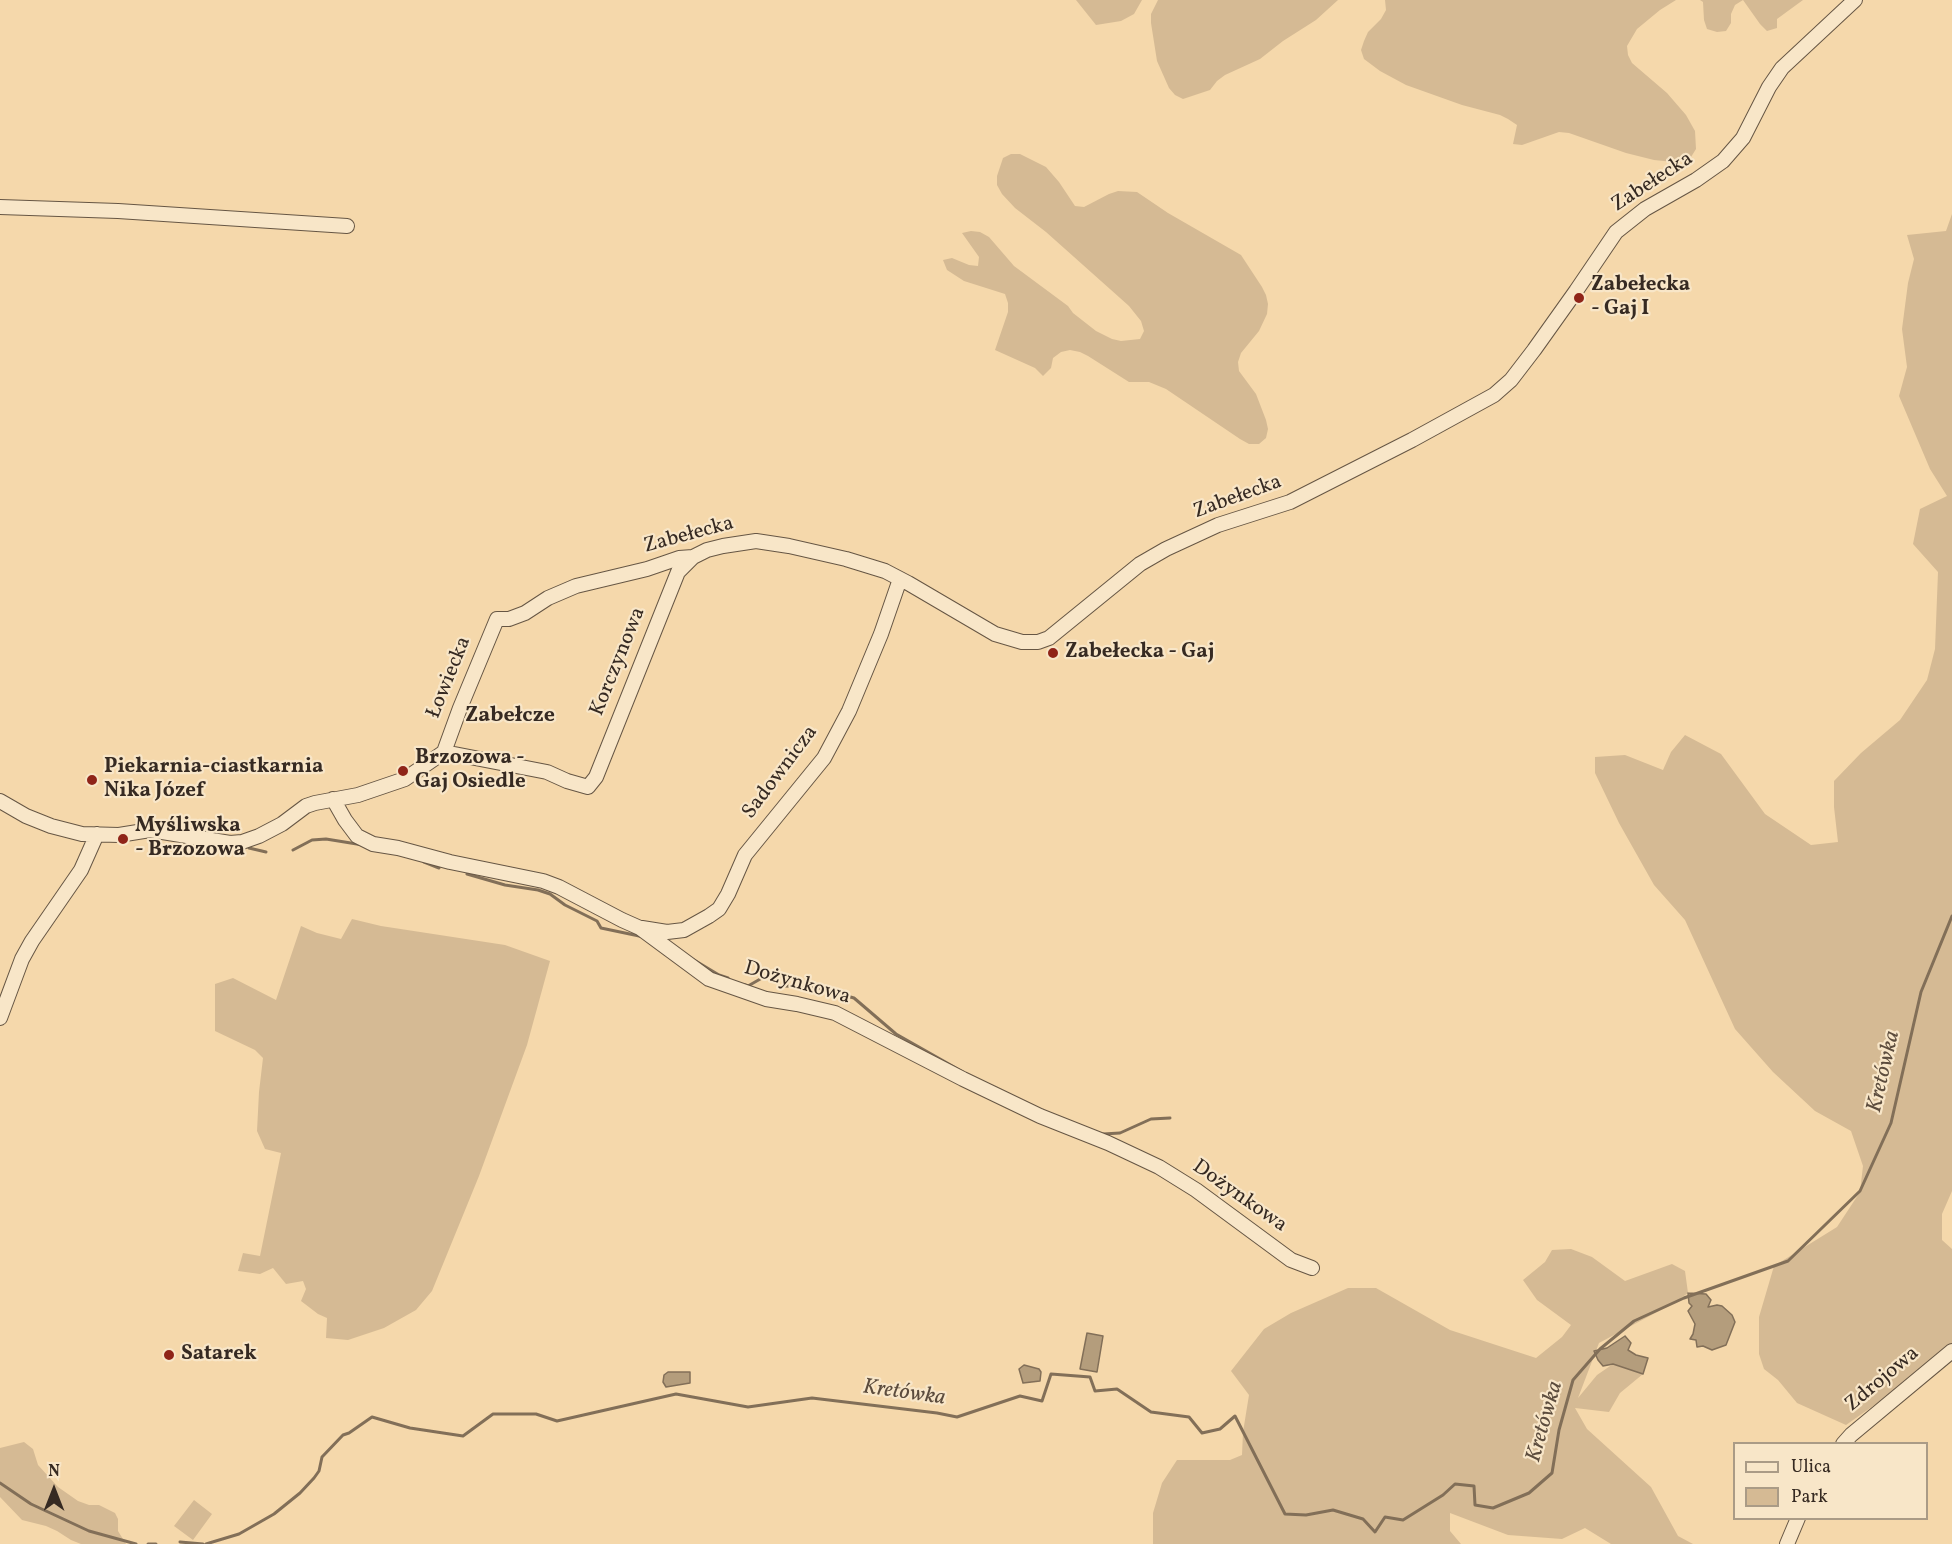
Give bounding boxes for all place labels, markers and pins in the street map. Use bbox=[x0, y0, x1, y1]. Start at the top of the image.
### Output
place label: Zabełecka - Gaj I bbox=[1591, 273, 1690, 323]
marker: Zabełecka - Gaj I bbox=[1572, 291, 1586, 305]
place label: Zabełecka - Gaj bbox=[1065, 640, 1214, 666]
marker: Zabełecka - Gaj bbox=[1046, 646, 1060, 660]
place label: Brzozowa - Gaj Osiedle bbox=[415, 746, 526, 796]
place label: Piekarnia-ciastkarnia Nika Józef bbox=[104, 755, 324, 805]
marker: Brzozowa - Gaj Osiedle bbox=[396, 764, 410, 778]
marker: Piekarnia-ciastkarnia Nika Józef bbox=[85, 773, 99, 787]
place label: Myśliwska - Brzozowa bbox=[135, 814, 245, 864]
marker: Myśliwska - Brzozowa bbox=[116, 832, 130, 846]
place label: Satarek bbox=[181, 1342, 257, 1368]
marker: Satarek bbox=[162, 1348, 176, 1362]

